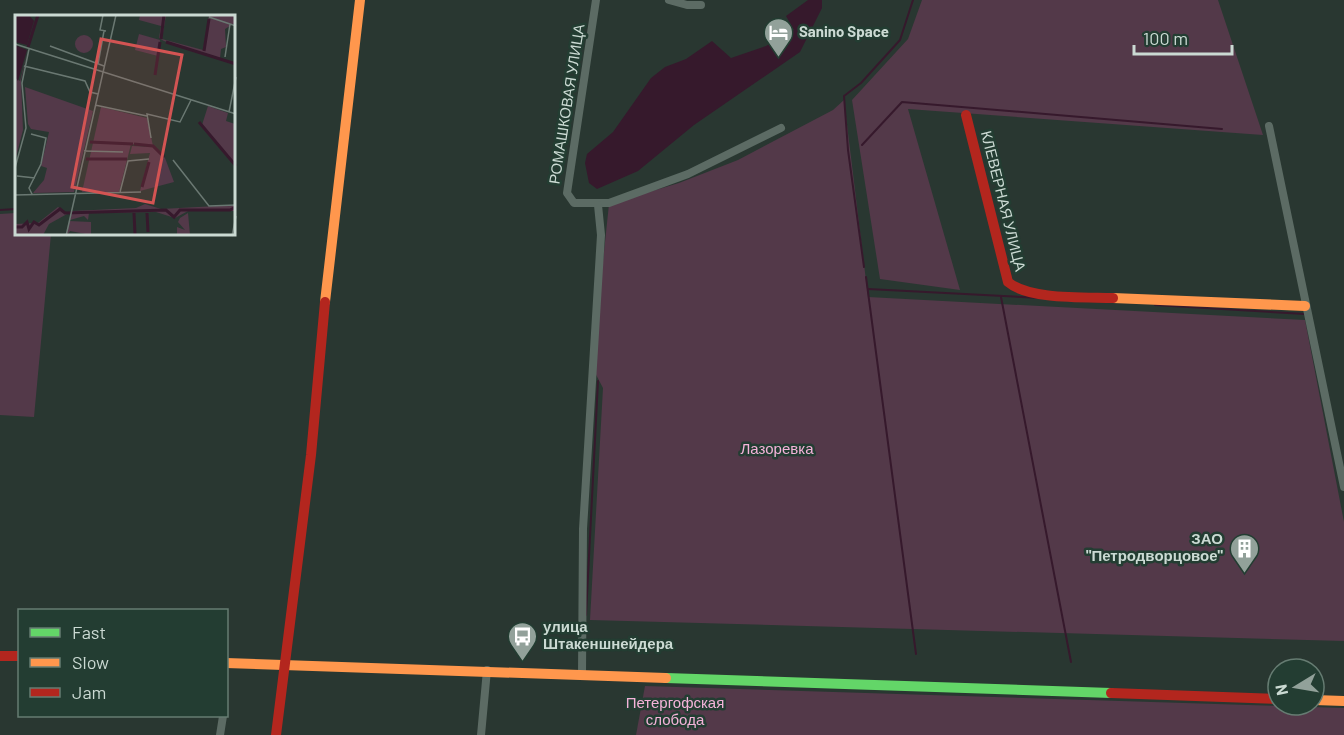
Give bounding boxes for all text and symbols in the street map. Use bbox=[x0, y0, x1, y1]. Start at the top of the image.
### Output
inset map bbox=[15, 15, 236, 236]
hotel icon: Sanino Space bbox=[762, 16, 794, 58]
scale bar bbox=[1134, 18, 1232, 56]
street label: РОМАШКОВАЯ УЛИЦА bbox=[544, 22, 588, 185]
place label: Sanino Space bbox=[799, 22, 889, 40]
text: 100 m bbox=[1143, 27, 1188, 49]
street label: КЛЕВЕРНАЯ УЛИЦА bbox=[978, 129, 1030, 273]
park label: Лазоревка bbox=[741, 439, 814, 457]
place label: ЗАО "Петродворцовое" bbox=[1086, 529, 1224, 564]
building icon: ЗАО "Петродворцовое" bbox=[1228, 532, 1260, 574]
legend bbox=[18, 609, 228, 717]
place label: улица Штакеншнейдера bbox=[543, 617, 674, 652]
bus stop icon: улица Штакеншнейдера bbox=[506, 620, 538, 662]
text: Fast bbox=[72, 621, 106, 643]
text: Slow bbox=[72, 651, 109, 673]
north arrow bbox=[1266, 657, 1326, 717]
text: Jam bbox=[72, 681, 106, 703]
text: N bbox=[1270, 683, 1291, 697]
park label: Петергофская слобода bbox=[626, 693, 724, 728]

